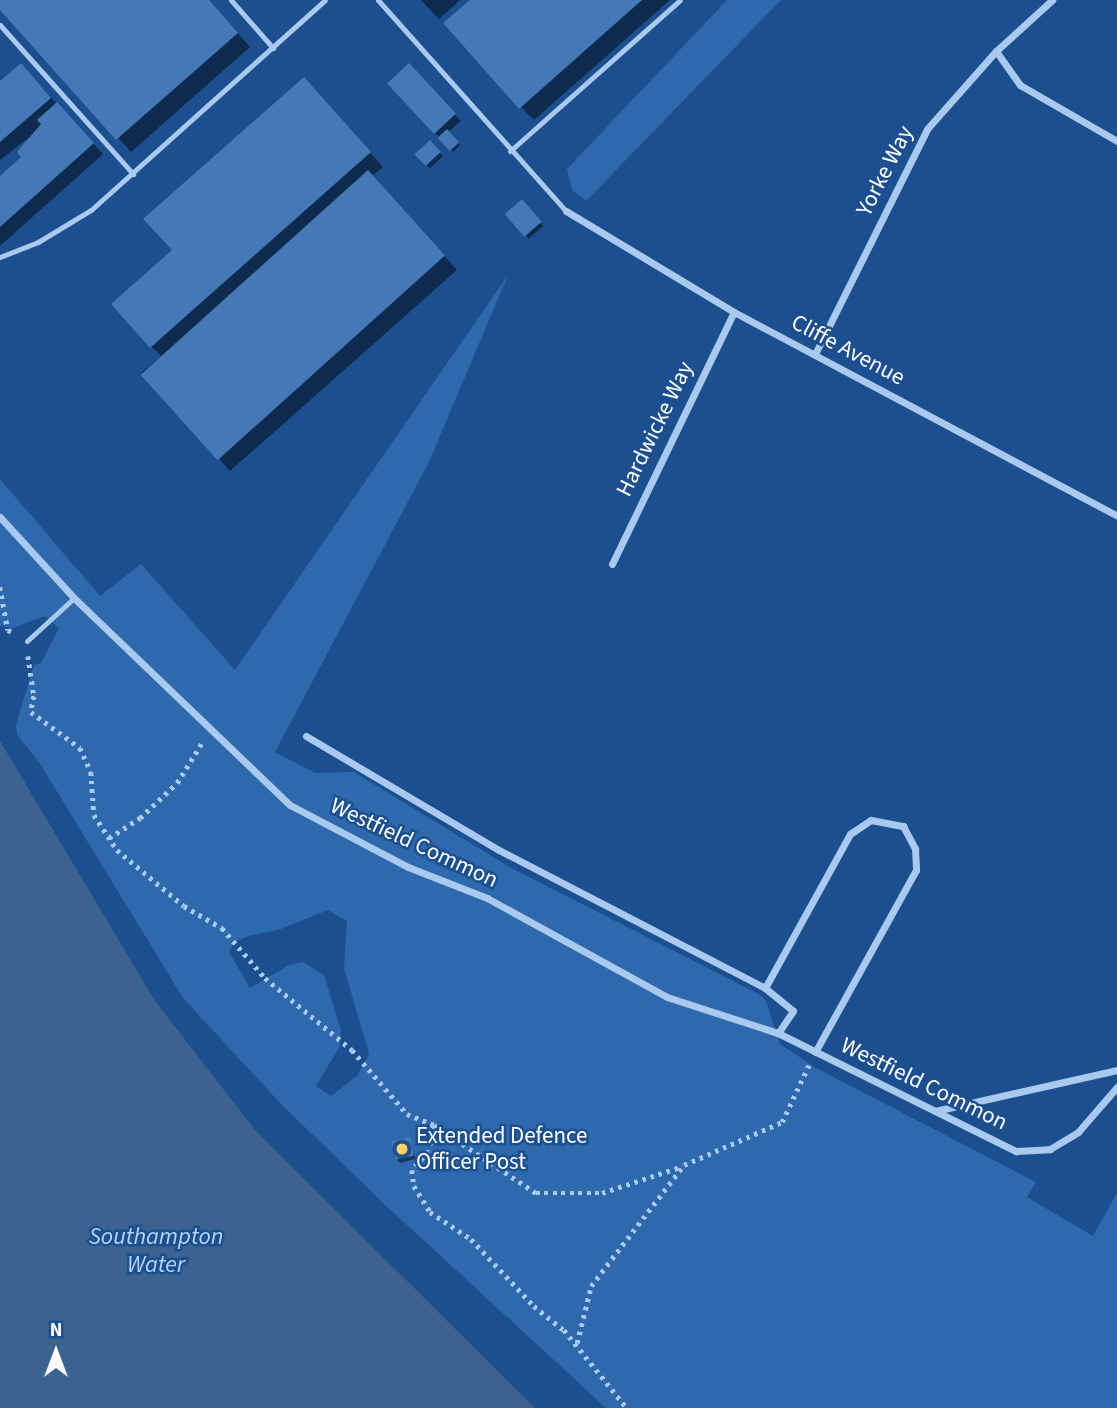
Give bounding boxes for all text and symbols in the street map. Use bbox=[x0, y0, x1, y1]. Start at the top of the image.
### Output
street label: Yorke Way bbox=[851, 121, 919, 221]
street label: Cliffe Avenue bbox=[787, 309, 909, 391]
street label: Hardwicke Way bbox=[610, 357, 700, 501]
street label: Westfield Common bbox=[326, 792, 502, 894]
street label: Westfield Common bbox=[836, 1032, 1012, 1136]
place label: Extended Defence Officer Post bbox=[416, 1122, 587, 1176]
marker: Extended Defence Officer Post bbox=[394, 1141, 410, 1157]
water label: Southampton Water bbox=[89, 1223, 223, 1279]
north arrow bbox=[21, 1317, 91, 1387]
text: N bbox=[50, 1317, 62, 1344]

